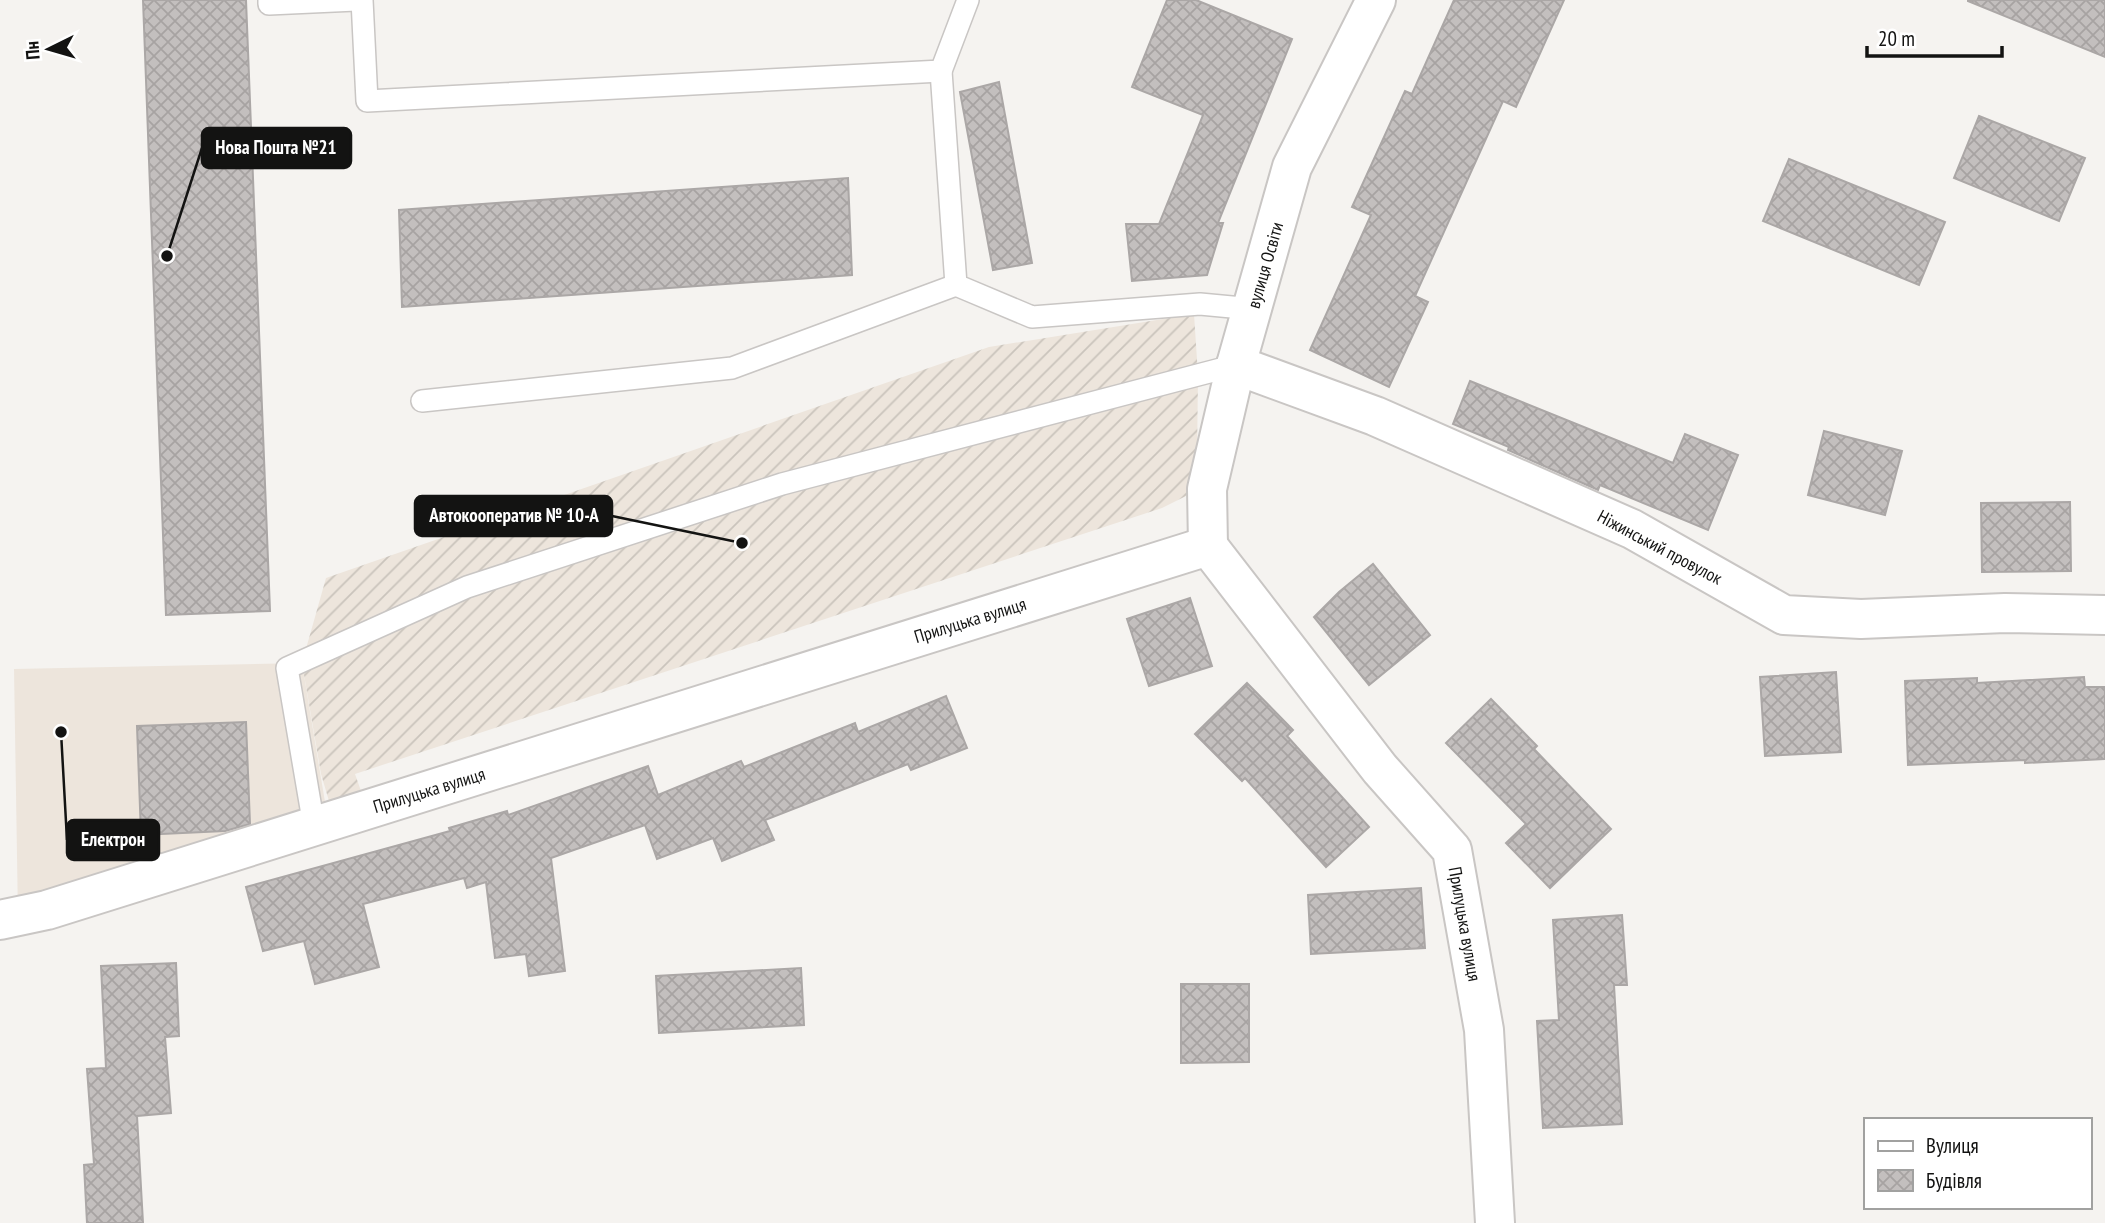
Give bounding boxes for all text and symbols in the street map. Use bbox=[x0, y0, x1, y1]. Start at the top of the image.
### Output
north arrow bbox=[14, 14, 84, 84]
scale bar bbox=[1867, 14, 2002, 58]
text: 20 m bbox=[1878, 25, 1915, 52]
text: Пн bbox=[19, 40, 45, 61]
callout: Нова Пошта №21 bbox=[202, 128, 351, 168]
text: Нова Пошта №21 bbox=[215, 135, 337, 159]
street label: вулиця Освіти bbox=[1242, 219, 1288, 311]
callout: Автокооператив № 10-А bbox=[415, 496, 612, 536]
text: Автокооператив № 10-А bbox=[428, 503, 599, 527]
street label: Ніжинський провулок bbox=[1594, 504, 1726, 590]
street label: Прилуцька вулиця bbox=[911, 592, 1029, 648]
street label: Прилуцька вулиця bbox=[370, 762, 488, 818]
callout: Електрон bbox=[67, 820, 159, 860]
text: Електрон bbox=[81, 827, 145, 851]
street label: Прилуцька вулиця bbox=[1444, 865, 1486, 983]
legend bbox=[1864, 1118, 2091, 1209]
text: Вулиця bbox=[1926, 1132, 1979, 1159]
text: Будівля bbox=[1926, 1167, 1982, 1194]

